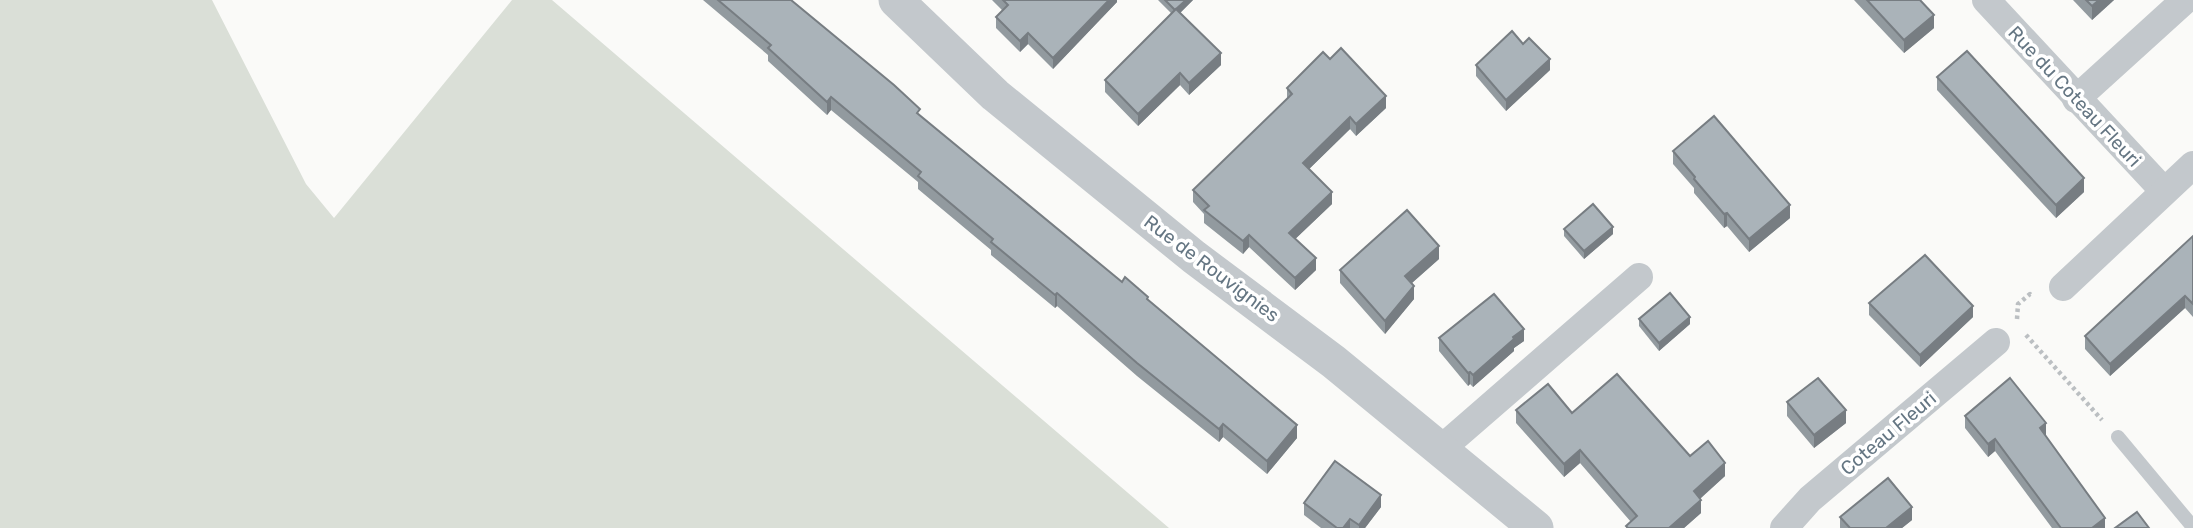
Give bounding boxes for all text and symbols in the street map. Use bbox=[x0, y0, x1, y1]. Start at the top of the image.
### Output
street label: Rue du Coteau Fleuri bbox=[2003, 21, 2146, 172]
street label: Rue de Rouvignies bbox=[1140, 210, 1284, 327]
street label: Coteau Fleuri bbox=[1836, 387, 1941, 480]

